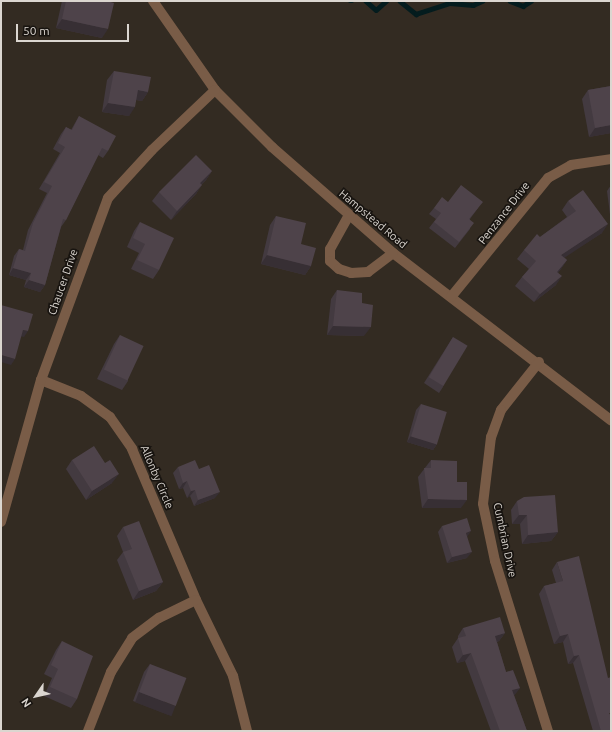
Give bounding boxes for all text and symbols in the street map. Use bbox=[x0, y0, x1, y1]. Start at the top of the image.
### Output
scale bar bbox=[18, 16, 131, 42]
text: 50 m bbox=[23, 24, 50, 37]
street label: Penzance Drive bbox=[476, 179, 532, 247]
street label: Hampstead Road bbox=[336, 187, 410, 251]
street label: Chaucer Drive bbox=[46, 247, 80, 317]
street label: Allonby Circle bbox=[138, 443, 176, 511]
street label: Cumbrian Drive bbox=[491, 501, 519, 579]
north arrow bbox=[16, 676, 56, 716]
text: N bbox=[19, 696, 33, 709]

